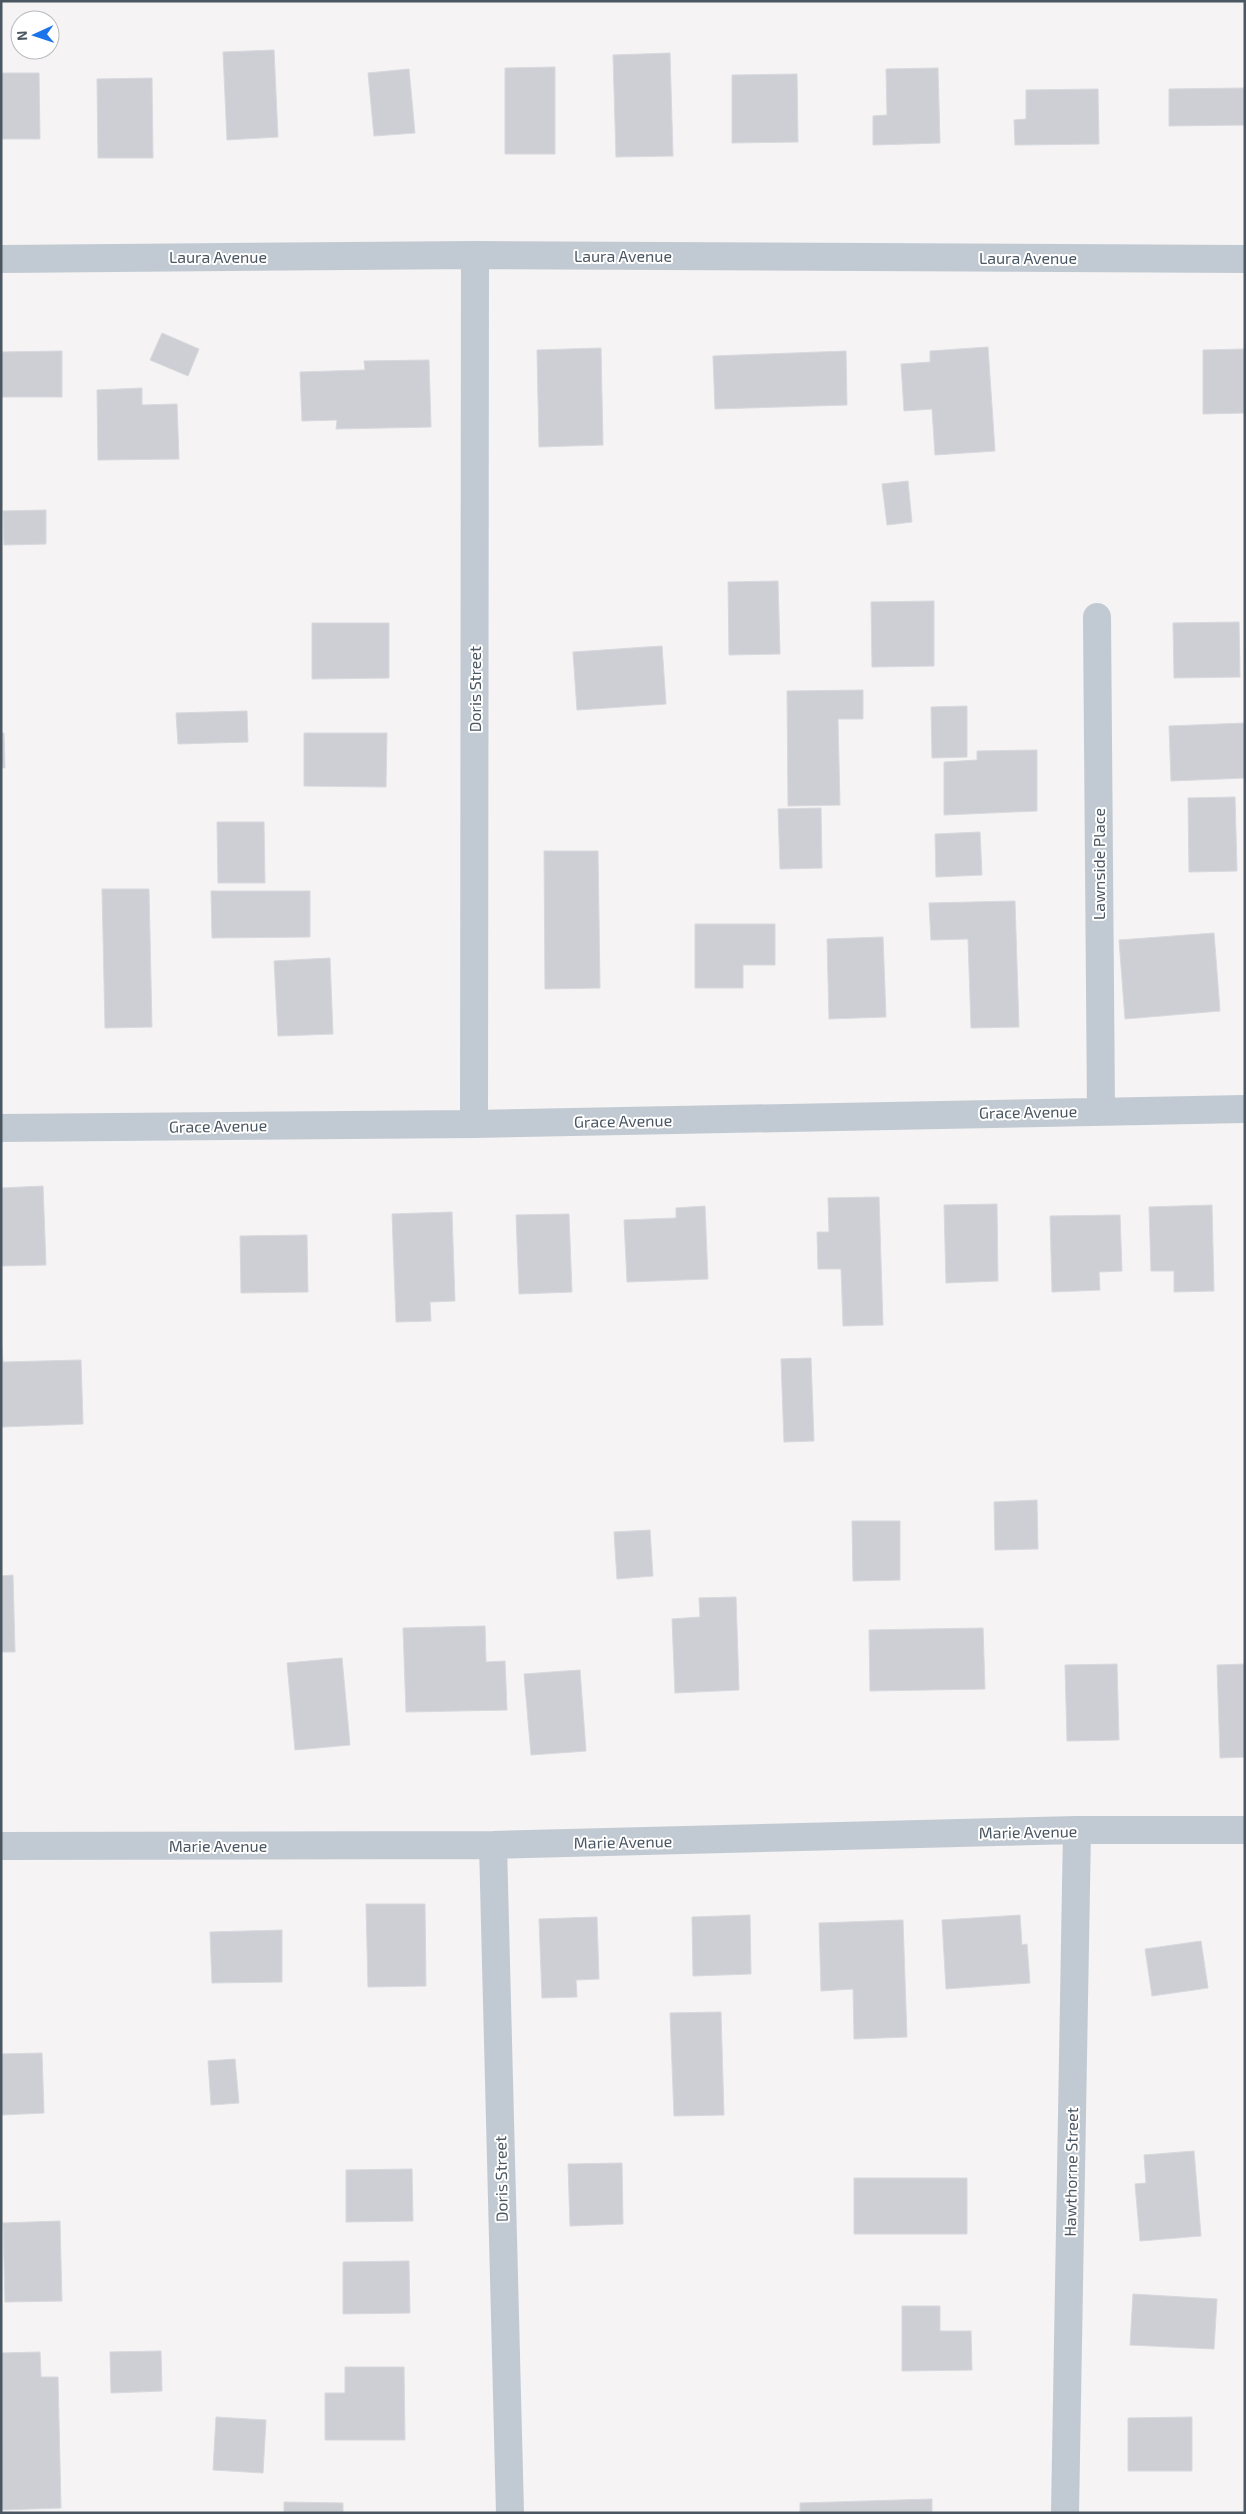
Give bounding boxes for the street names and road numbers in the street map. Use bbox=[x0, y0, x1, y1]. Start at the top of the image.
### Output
street label: Laura Avenue bbox=[574, 246, 672, 265]
street label: Laura Avenue bbox=[169, 247, 267, 266]
street label: Laura Avenue bbox=[979, 248, 1077, 267]
street label: Doris Street bbox=[465, 646, 484, 732]
street label: Lawnside Place bbox=[1089, 808, 1108, 920]
street label: Grace Avenue bbox=[979, 1101, 1077, 1122]
street label: Grace Avenue bbox=[574, 1110, 672, 1131]
street label: Grace Avenue bbox=[169, 1115, 267, 1136]
street label: Marie Avenue bbox=[979, 1821, 1077, 1842]
street label: Marie Avenue bbox=[574, 1831, 672, 1852]
street label: Marie Avenue bbox=[169, 1836, 267, 1855]
street label: Hawthorne Street bbox=[1060, 2107, 1081, 2237]
street label: Doris Street bbox=[490, 2136, 511, 2222]

